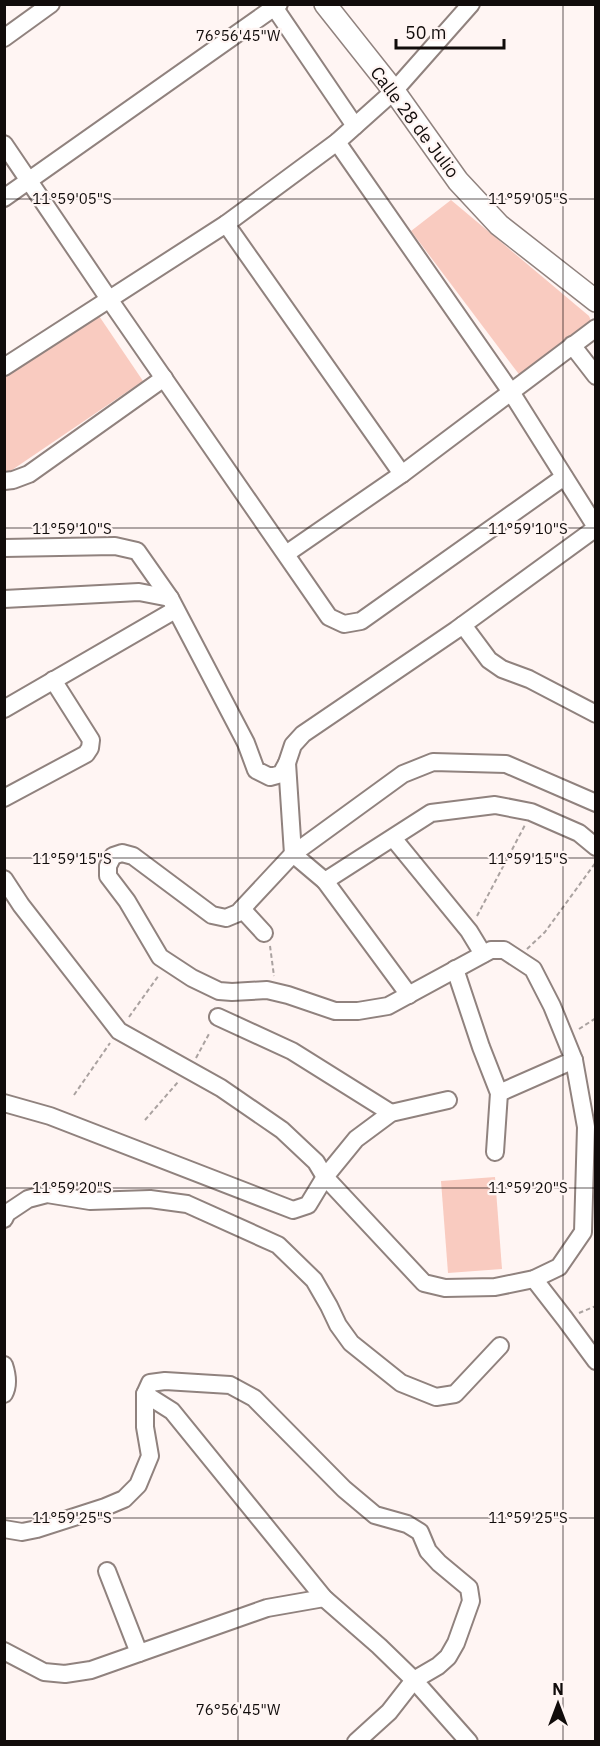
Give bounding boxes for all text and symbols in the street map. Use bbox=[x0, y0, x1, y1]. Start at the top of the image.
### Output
scale bar bbox=[396, 12, 504, 50]
text: 50 m bbox=[405, 21, 447, 44]
text: 76°56'45"W bbox=[196, 26, 281, 45]
street label: Calle 28 de Julio bbox=[366, 62, 464, 182]
text: 11°59'05"S bbox=[32, 189, 112, 208]
text: 11°59'05"S bbox=[488, 189, 568, 208]
text: 11°59'10"S bbox=[32, 519, 112, 538]
text: 11°59'10"S bbox=[488, 519, 568, 538]
text: 11°59'15"S bbox=[32, 849, 112, 868]
text: 11°59'15"S bbox=[488, 849, 568, 868]
text: 11°59'20"S bbox=[32, 1178, 112, 1197]
text: 11°59'20"S bbox=[488, 1178, 568, 1197]
text: 11°59'25"S bbox=[32, 1508, 112, 1527]
text: 11°59'25"S bbox=[488, 1508, 568, 1527]
north arrow bbox=[528, 1674, 588, 1734]
text: N bbox=[552, 1679, 564, 1699]
text: 76°56'45"W bbox=[196, 1700, 281, 1719]

